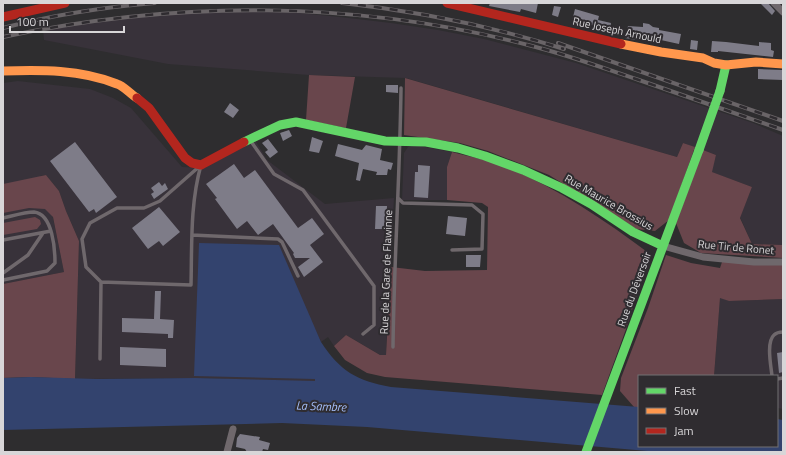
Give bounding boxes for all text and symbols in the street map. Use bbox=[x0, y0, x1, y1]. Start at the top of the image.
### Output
scale bar bbox=[10, 8, 124, 34]
text: 100 m bbox=[16, 12, 49, 31]
street label: Rue Joseph Arnould bbox=[571, 13, 663, 47]
street label: Rue Maurice Brossius bbox=[562, 170, 656, 234]
street label: Rue de la Gare de Flawinne bbox=[376, 209, 396, 335]
street label: Rue Tir de Ronet bbox=[697, 236, 775, 258]
street label: Rue du Déversoir bbox=[613, 249, 655, 329]
legend bbox=[638, 375, 778, 447]
text: Fast bbox=[674, 381, 697, 400]
water label: La Sambre bbox=[296, 396, 348, 416]
text: Slow bbox=[674, 401, 699, 420]
text: Jam bbox=[674, 421, 694, 440]

